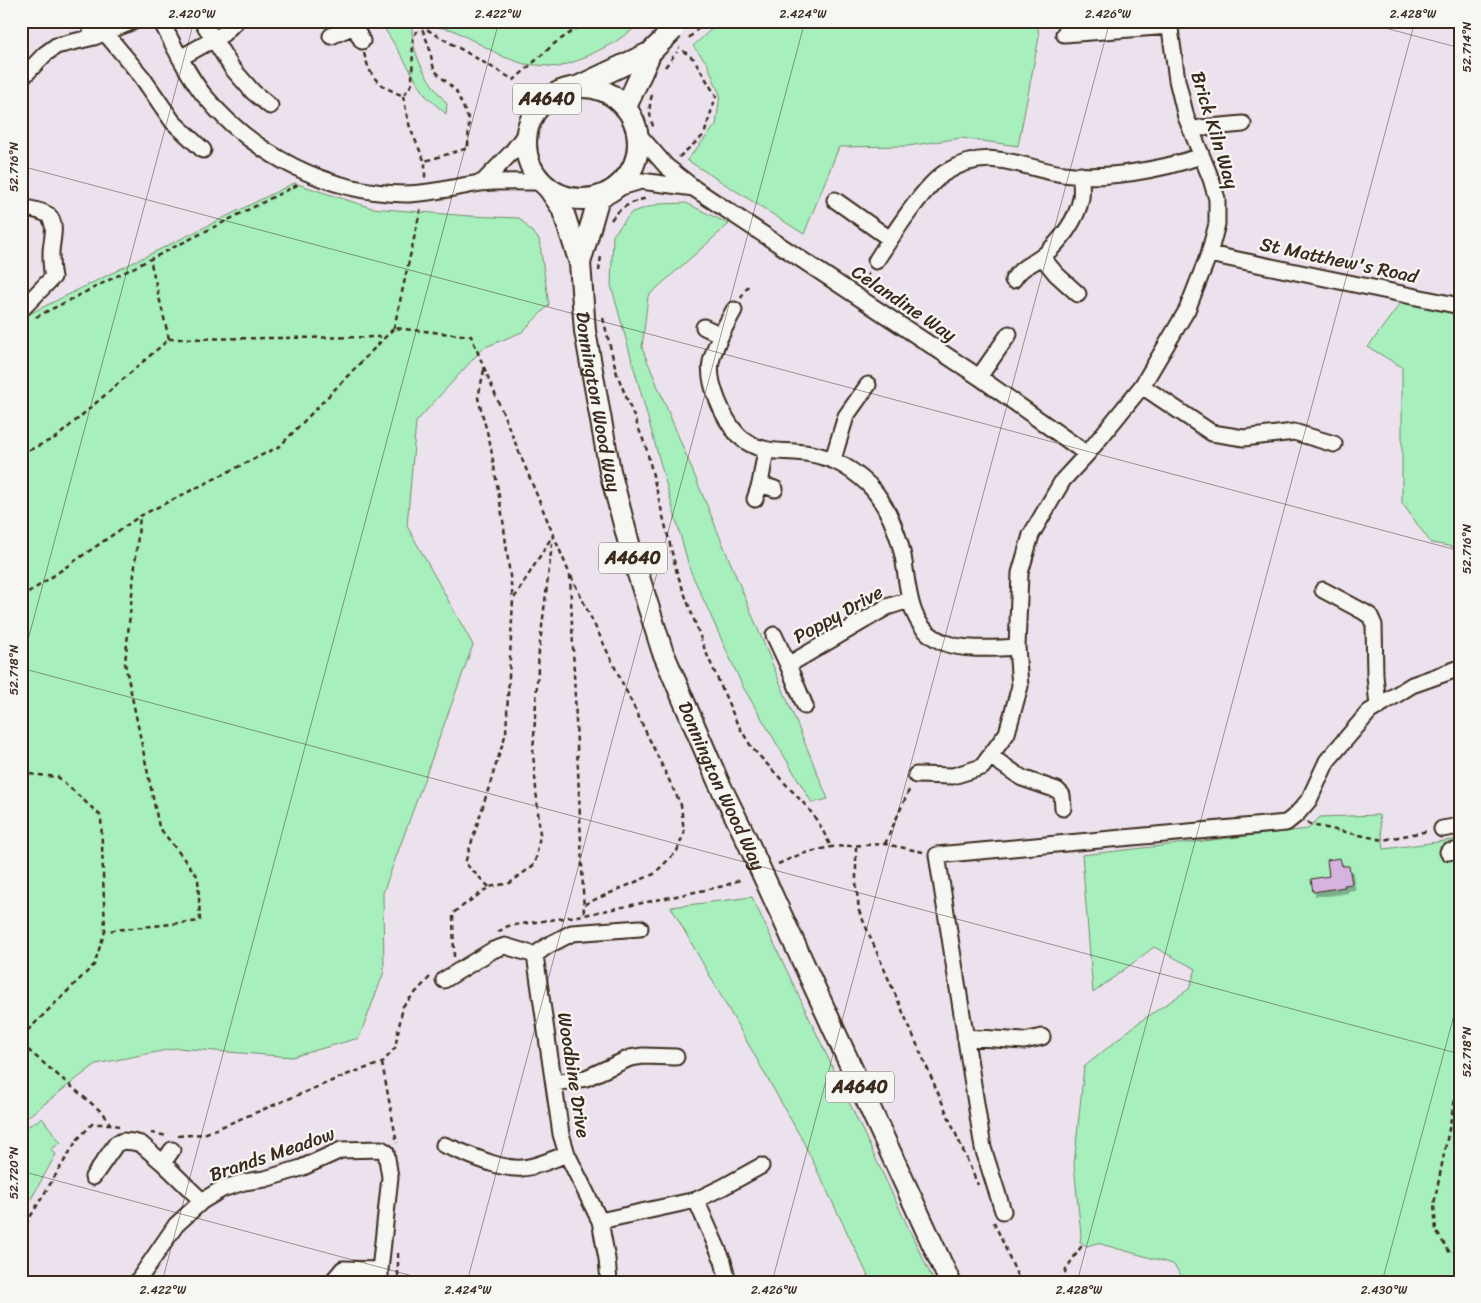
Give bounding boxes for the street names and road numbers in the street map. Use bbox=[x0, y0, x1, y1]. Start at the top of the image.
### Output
street label: Brick Kiln Way bbox=[1181, 67, 1249, 193]
road number: A4640 bbox=[513, 84, 581, 115]
street label: St Matthew's Road bbox=[1257, 227, 1422, 293]
street label: Celandine Way bbox=[845, 255, 964, 351]
street label: Donnington Wood Way bbox=[567, 310, 631, 496]
road number: A4640 bbox=[599, 542, 667, 574]
street label: Poppy Drive bbox=[787, 575, 889, 652]
street label: Donnington Wood Way bbox=[669, 696, 775, 876]
street label: Woodbine Drive bbox=[548, 1010, 600, 1140]
road number: A4640 bbox=[826, 1072, 894, 1102]
street label: Brands Meadow bbox=[205, 1117, 339, 1191]

